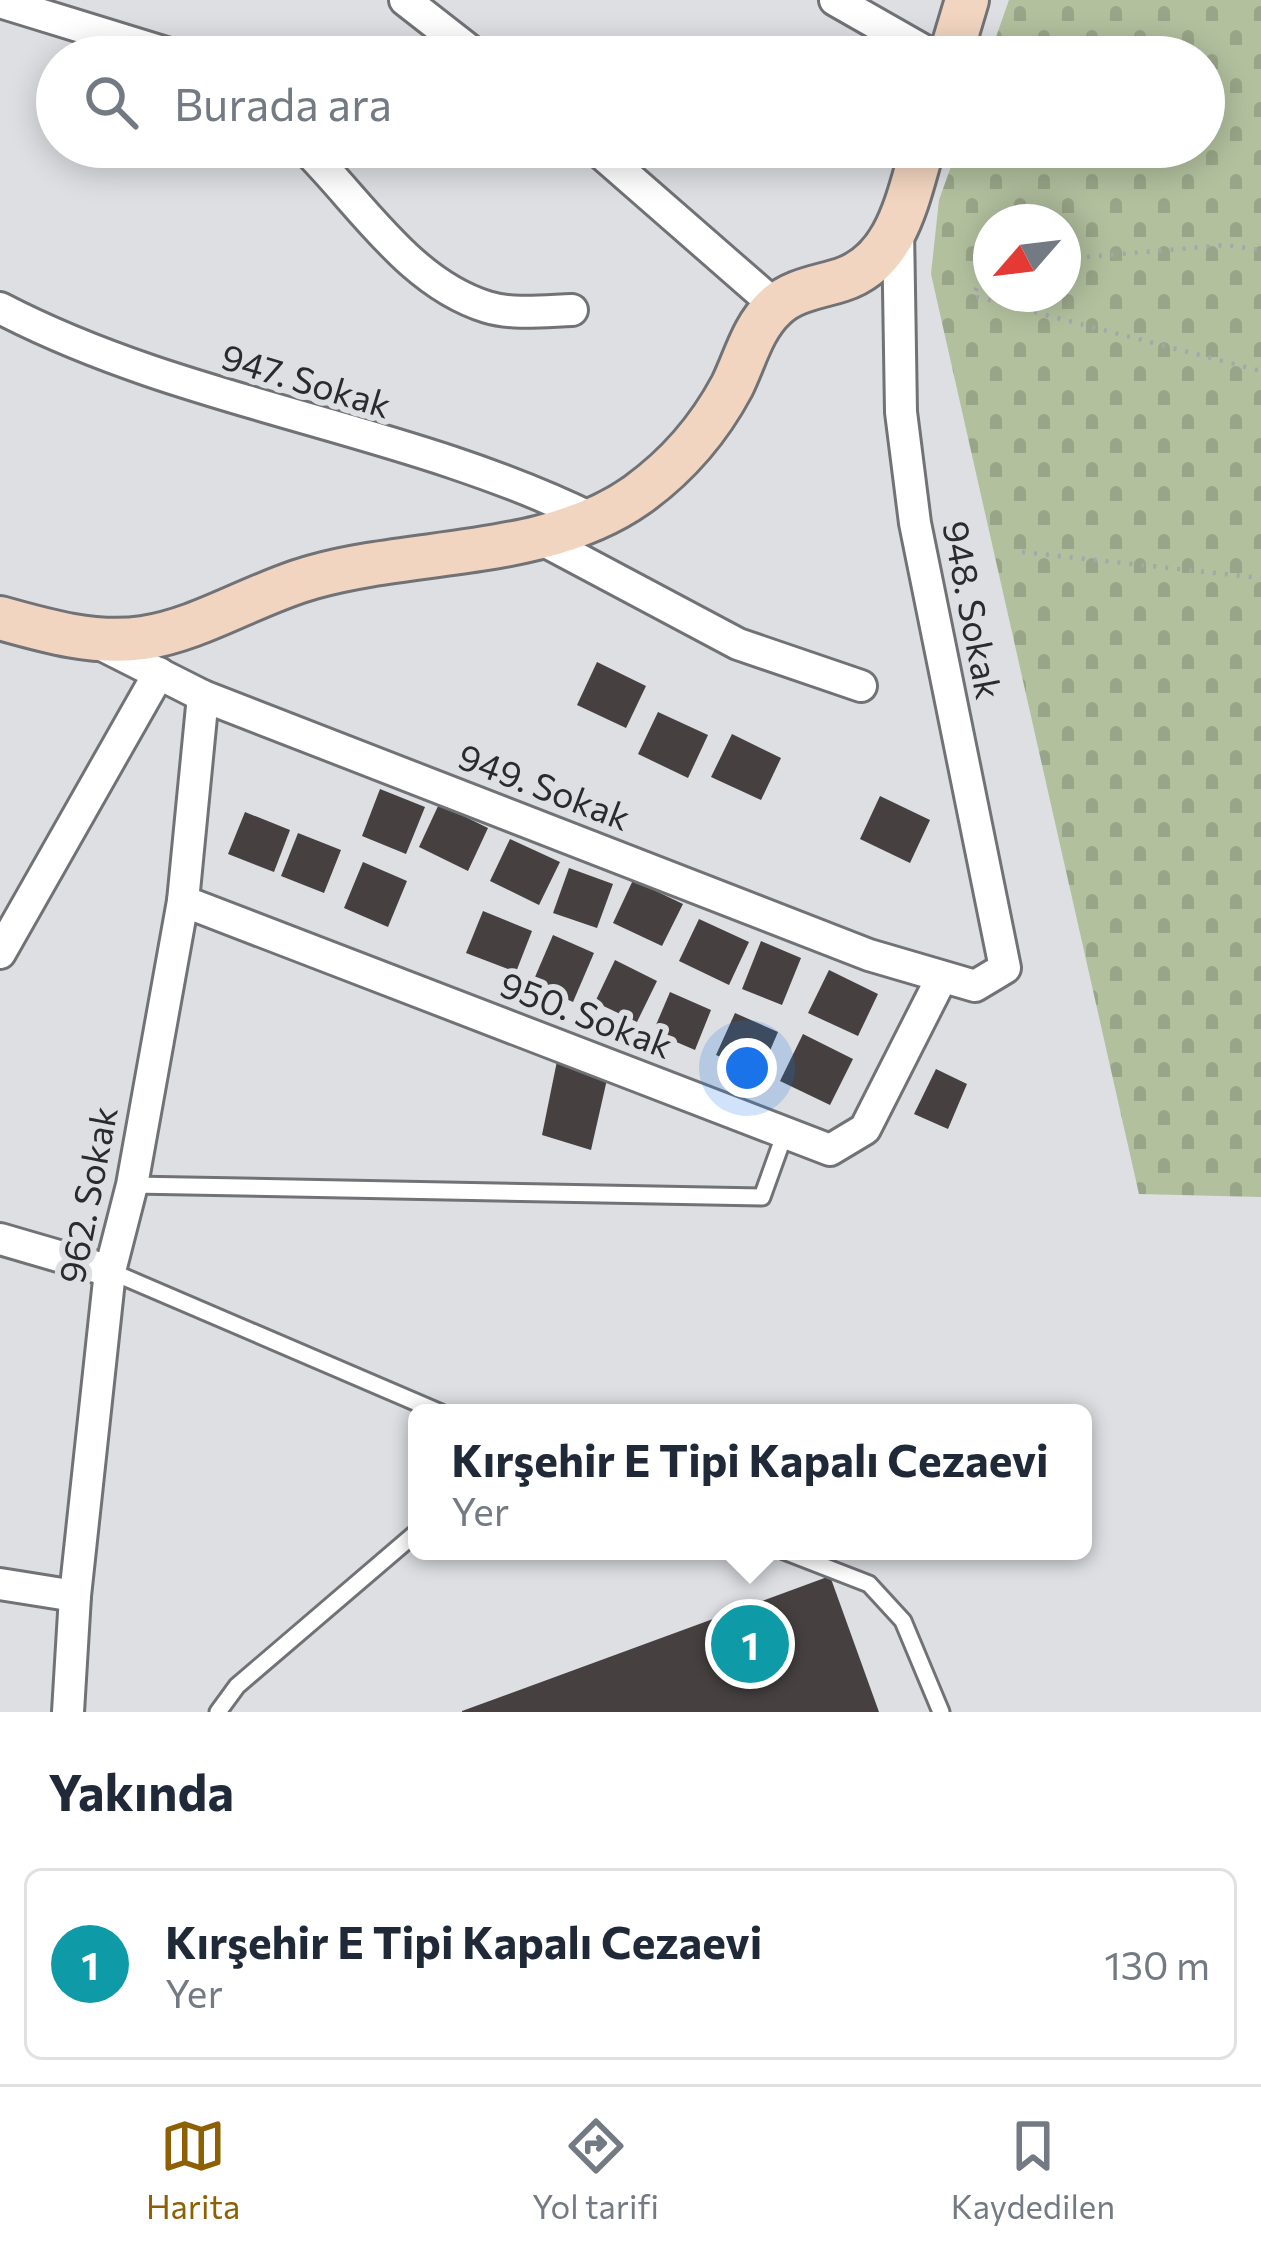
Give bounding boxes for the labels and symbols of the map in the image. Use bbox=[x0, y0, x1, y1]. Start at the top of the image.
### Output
north arrow bbox=[973, 204, 1081, 312]
street label: 947. Sokak bbox=[216, 332, 397, 426]
street label: 948. Sokak bbox=[935, 517, 1013, 702]
street label: 949. Sokak bbox=[453, 732, 637, 838]
street label: 950. Sokak bbox=[494, 960, 679, 1066]
your location bbox=[717, 1038, 777, 1098]
street label: 962. Sokak bbox=[47, 1102, 125, 1287]
pin: 1 bbox=[711, 1599, 789, 1689]

